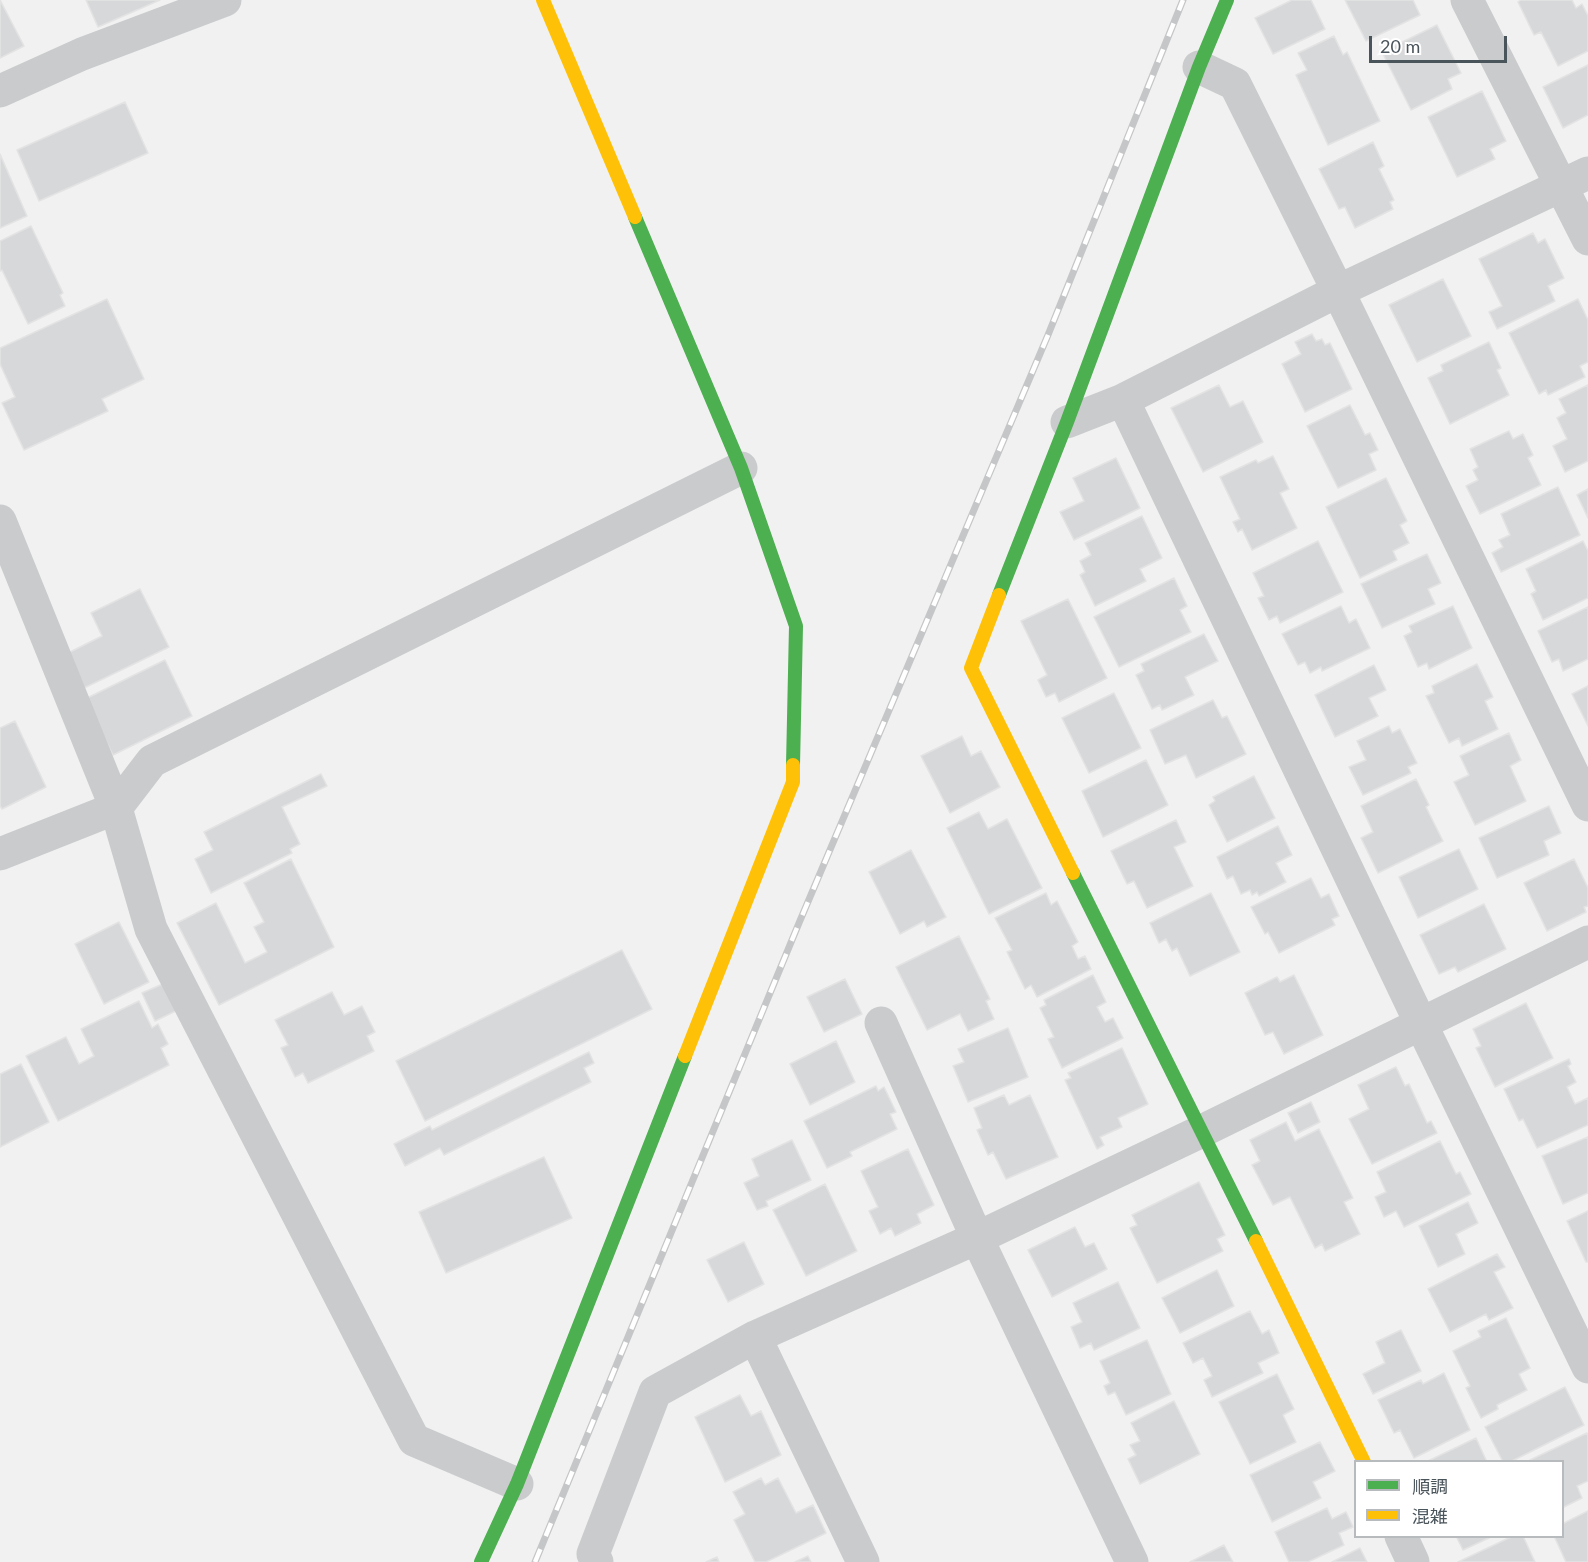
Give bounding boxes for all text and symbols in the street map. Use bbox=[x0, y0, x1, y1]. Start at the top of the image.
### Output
scale bar bbox=[1372, 24, 1510, 62]
text: 20 m bbox=[1380, 35, 1420, 57]
legend bbox=[1354, 1460, 1564, 1538]
text: 順調 bbox=[1412, 1475, 1448, 1497]
text: 混雑 bbox=[1412, 1505, 1448, 1527]

